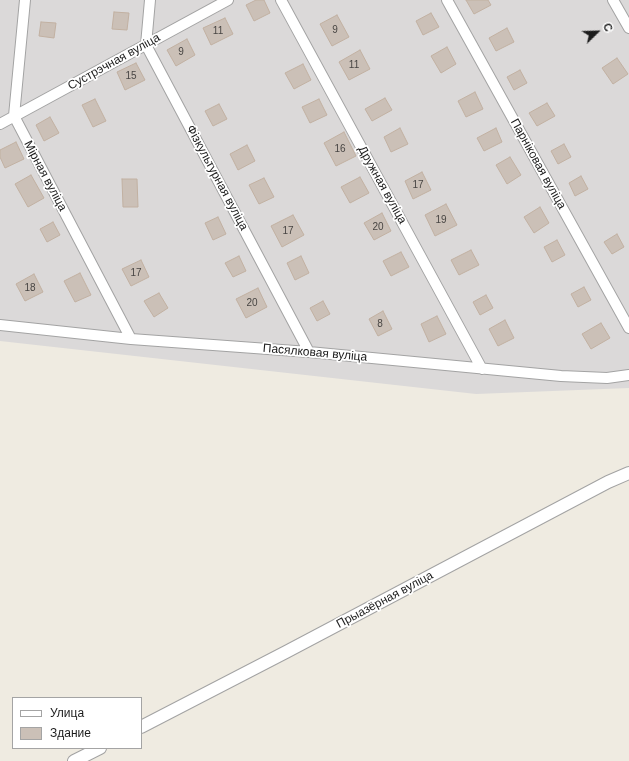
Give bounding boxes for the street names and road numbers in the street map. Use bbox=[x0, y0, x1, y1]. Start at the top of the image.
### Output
street label: Сустрэчная вуліца bbox=[65, 31, 163, 93]
street label: Парніковая вуліца bbox=[507, 116, 569, 212]
street label: Фізкультурная вуліца bbox=[183, 123, 251, 233]
street label: Мірная вуліца bbox=[20, 138, 70, 214]
street label: Дружная вуліца bbox=[355, 143, 409, 227]
street label: Пасялковая вуліца bbox=[262, 341, 368, 365]
street label: Прыазёрная вуліца bbox=[334, 568, 436, 632]

